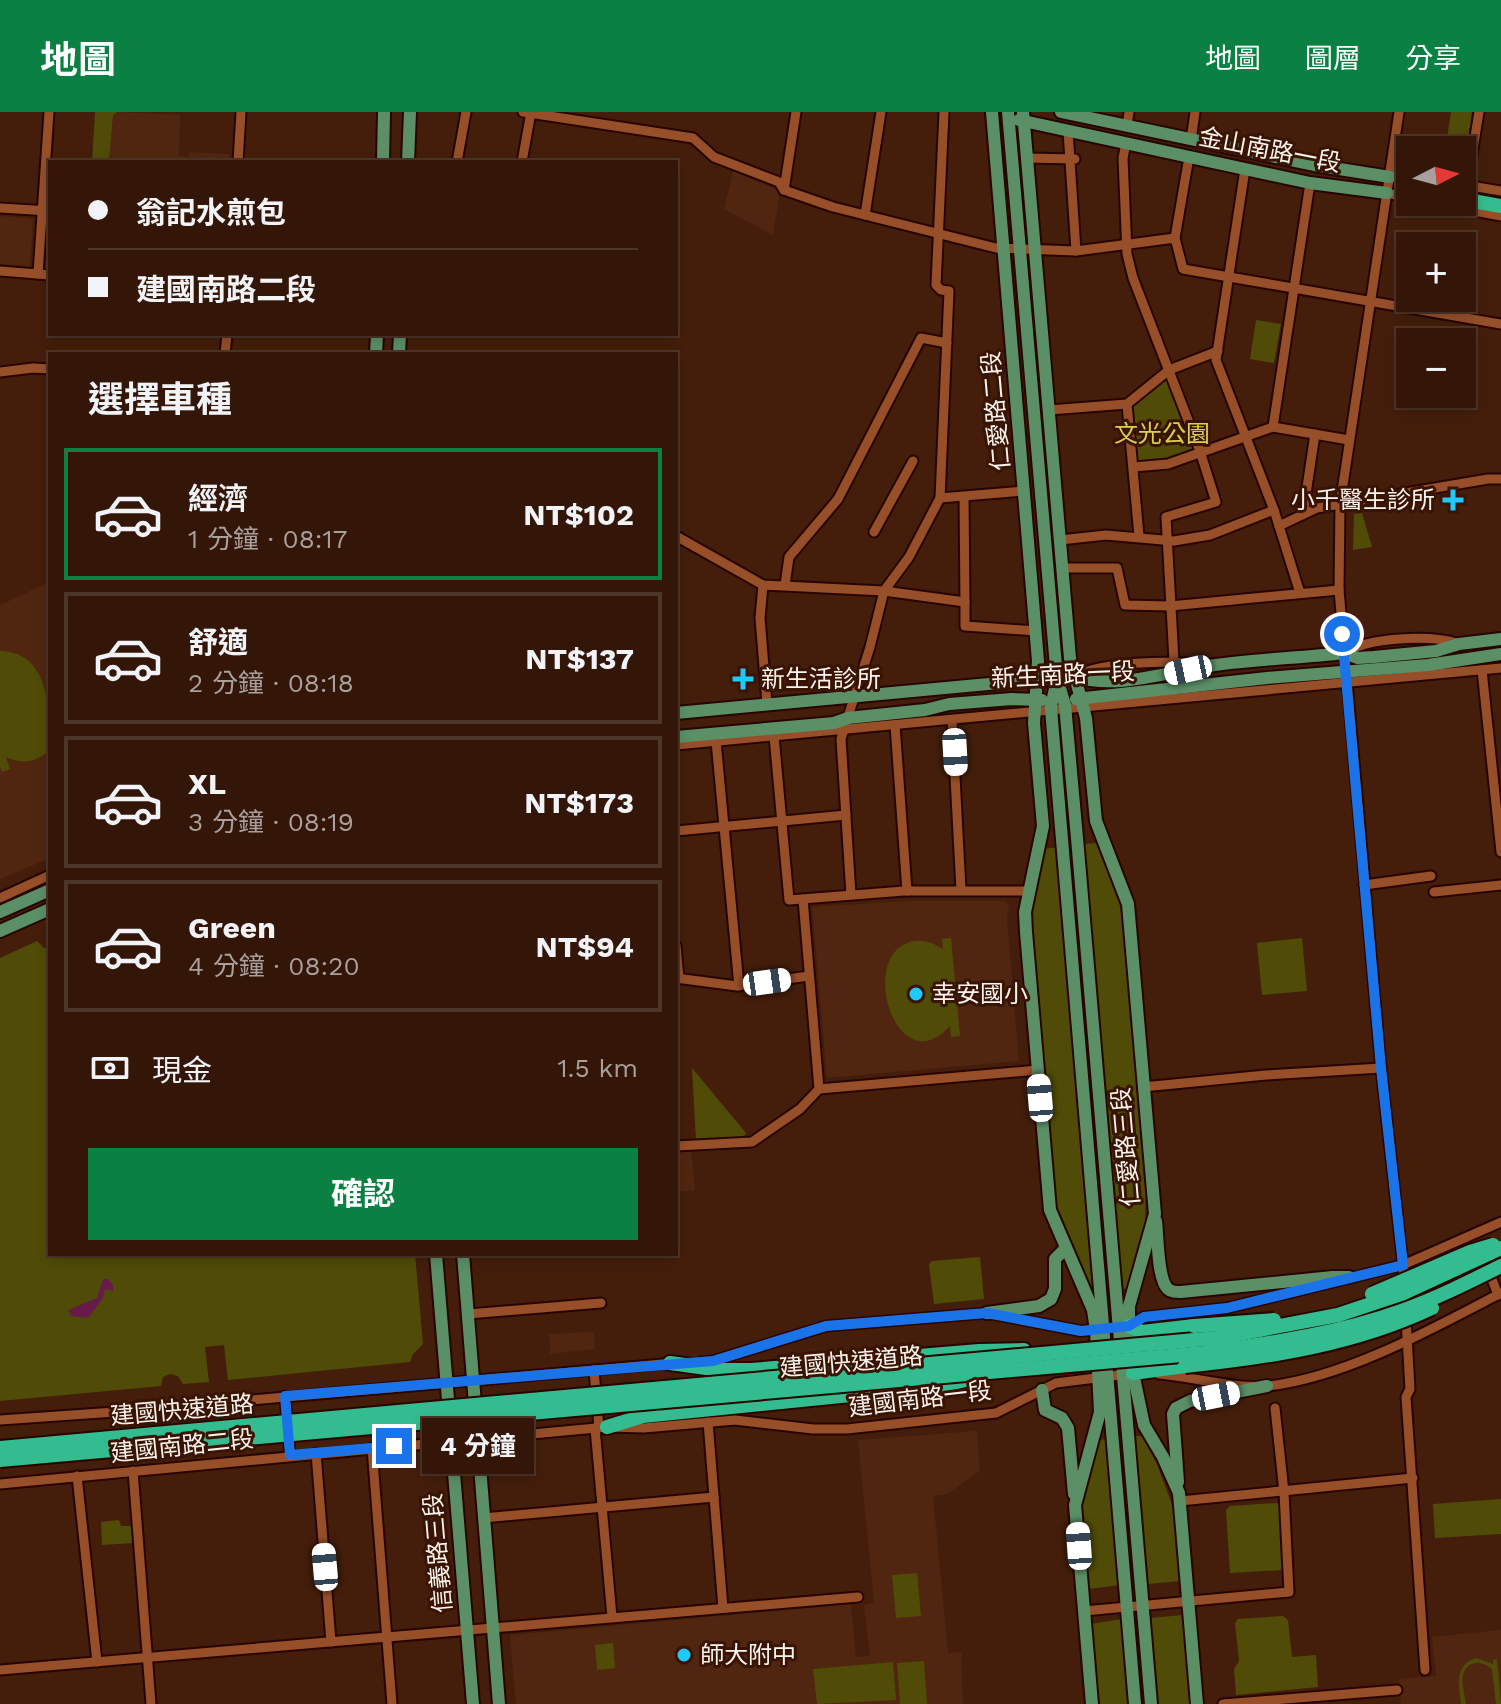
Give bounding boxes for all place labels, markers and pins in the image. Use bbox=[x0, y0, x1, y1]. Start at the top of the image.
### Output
place label: 小千醫生診所 bbox=[1291, 486, 1435, 514]
marker: 小千醫生診所 bbox=[1442, 489, 1464, 511]
place label: 新生活診所 bbox=[761, 665, 881, 693]
marker: 新生活診所 bbox=[732, 668, 754, 690]
place label: 幸安國小 bbox=[932, 980, 1028, 1008]
marker: 幸安國小 bbox=[907, 985, 925, 1003]
place label: 師大附中 bbox=[700, 1641, 796, 1669]
marker: 師大附中 bbox=[675, 1646, 693, 1664]

